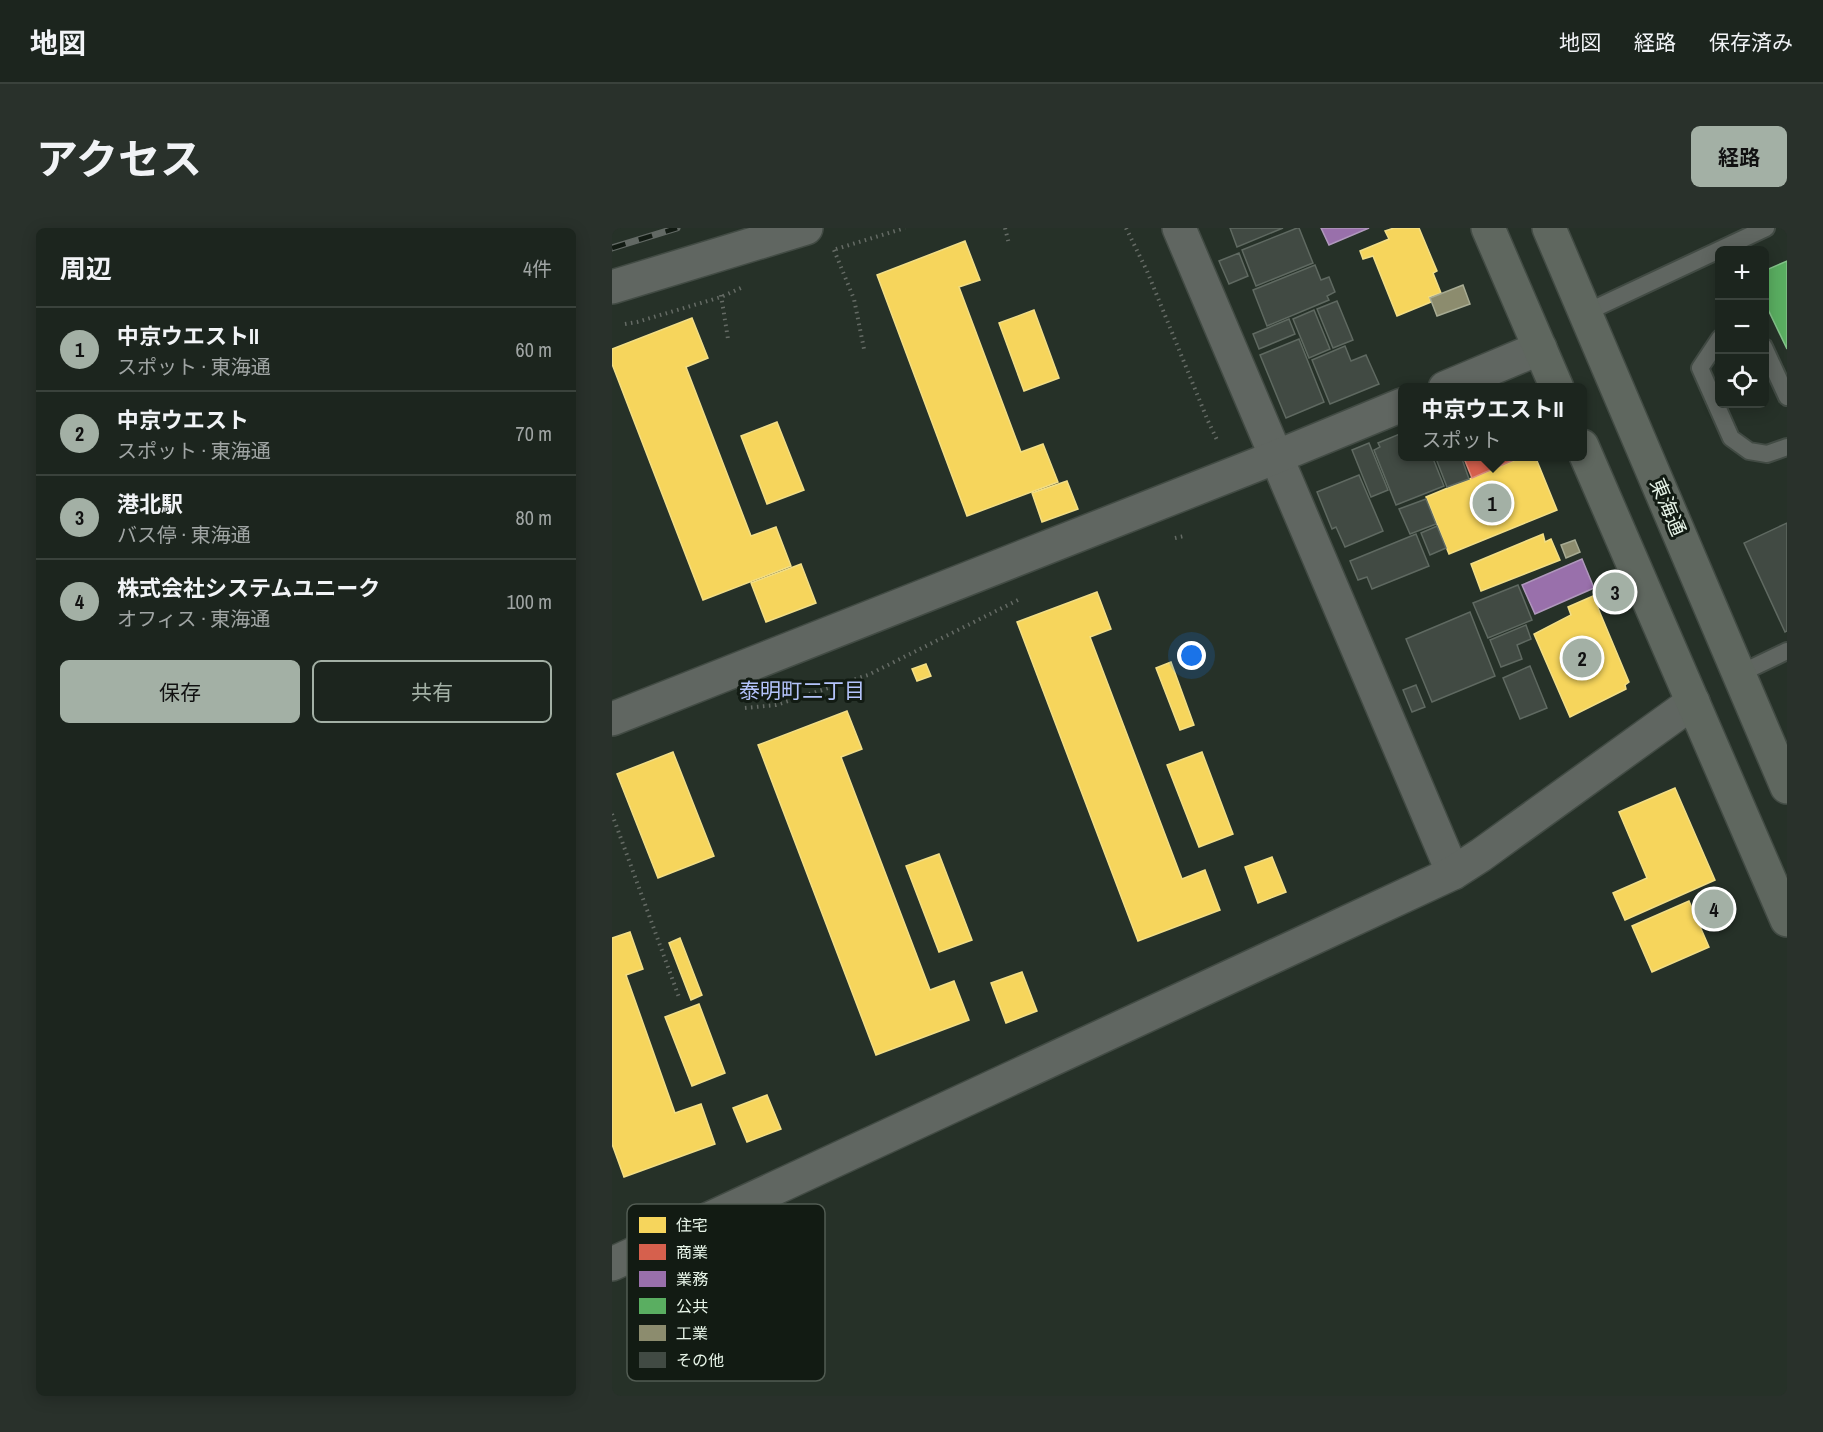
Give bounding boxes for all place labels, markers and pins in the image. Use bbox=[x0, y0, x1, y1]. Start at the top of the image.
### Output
pin: 1 bbox=[1472, 480, 1512, 526]
pin: 3 bbox=[1596, 570, 1634, 614]
pin: 2 bbox=[1562, 636, 1602, 680]
pin: 4 bbox=[1694, 886, 1734, 932]

